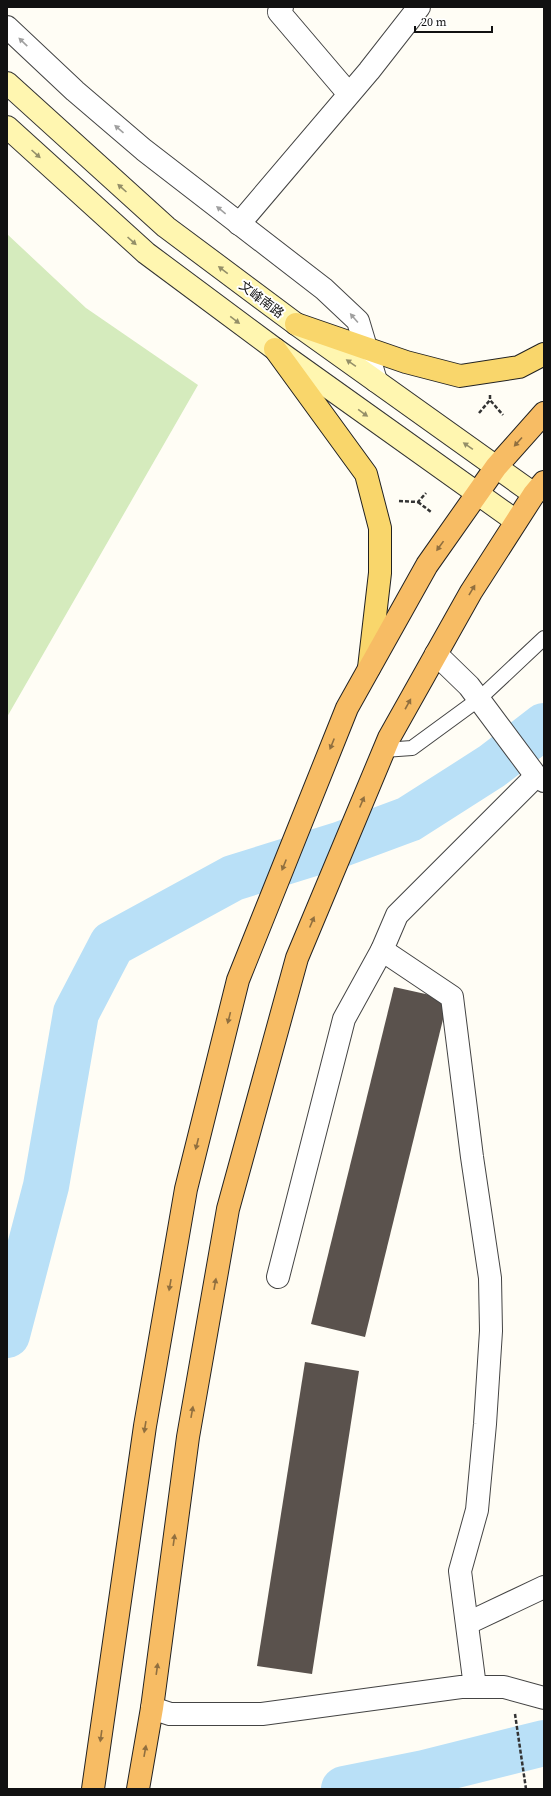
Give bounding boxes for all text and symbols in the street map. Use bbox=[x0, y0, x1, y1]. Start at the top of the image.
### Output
scale bar bbox=[415, 8, 492, 34]
text: 20 m bbox=[421, 14, 447, 30]
one-way arrow bbox=[18, 37, 28, 46]
one-way arrow bbox=[114, 124, 124, 134]
one-way arrow bbox=[31, 149, 41, 158]
one-way arrow bbox=[117, 183, 128, 192]
one-way arrow bbox=[216, 205, 226, 214]
one-way arrow bbox=[127, 236, 138, 245]
one-way arrow bbox=[218, 265, 229, 274]
street label: 文峰南路 bbox=[236, 277, 288, 322]
one-way arrow bbox=[349, 313, 358, 323]
one-way arrow bbox=[230, 316, 241, 324]
one-way arrow bbox=[345, 359, 356, 367]
one-way arrow bbox=[358, 409, 369, 417]
one-way arrow bbox=[513, 437, 523, 447]
one-way arrow bbox=[463, 442, 473, 450]
one-way arrow bbox=[436, 541, 445, 552]
one-way arrow bbox=[468, 585, 476, 595]
one-way arrow bbox=[405, 698, 412, 710]
one-way arrow bbox=[329, 738, 335, 750]
one-way arrow bbox=[360, 796, 366, 808]
one-way arrow bbox=[281, 859, 287, 871]
one-way arrow bbox=[309, 916, 315, 927]
one-way arrow bbox=[225, 1012, 231, 1024]
one-way arrow bbox=[194, 1138, 200, 1150]
one-way arrow bbox=[212, 1277, 218, 1290]
one-way arrow bbox=[166, 1279, 172, 1292]
one-way arrow bbox=[190, 1406, 196, 1418]
one-way arrow bbox=[142, 1421, 148, 1433]
one-way arrow bbox=[171, 1534, 177, 1546]
one-way arrow bbox=[154, 1663, 160, 1675]
one-way arrow bbox=[98, 1730, 104, 1743]
one-way arrow bbox=[142, 1744, 148, 1757]

